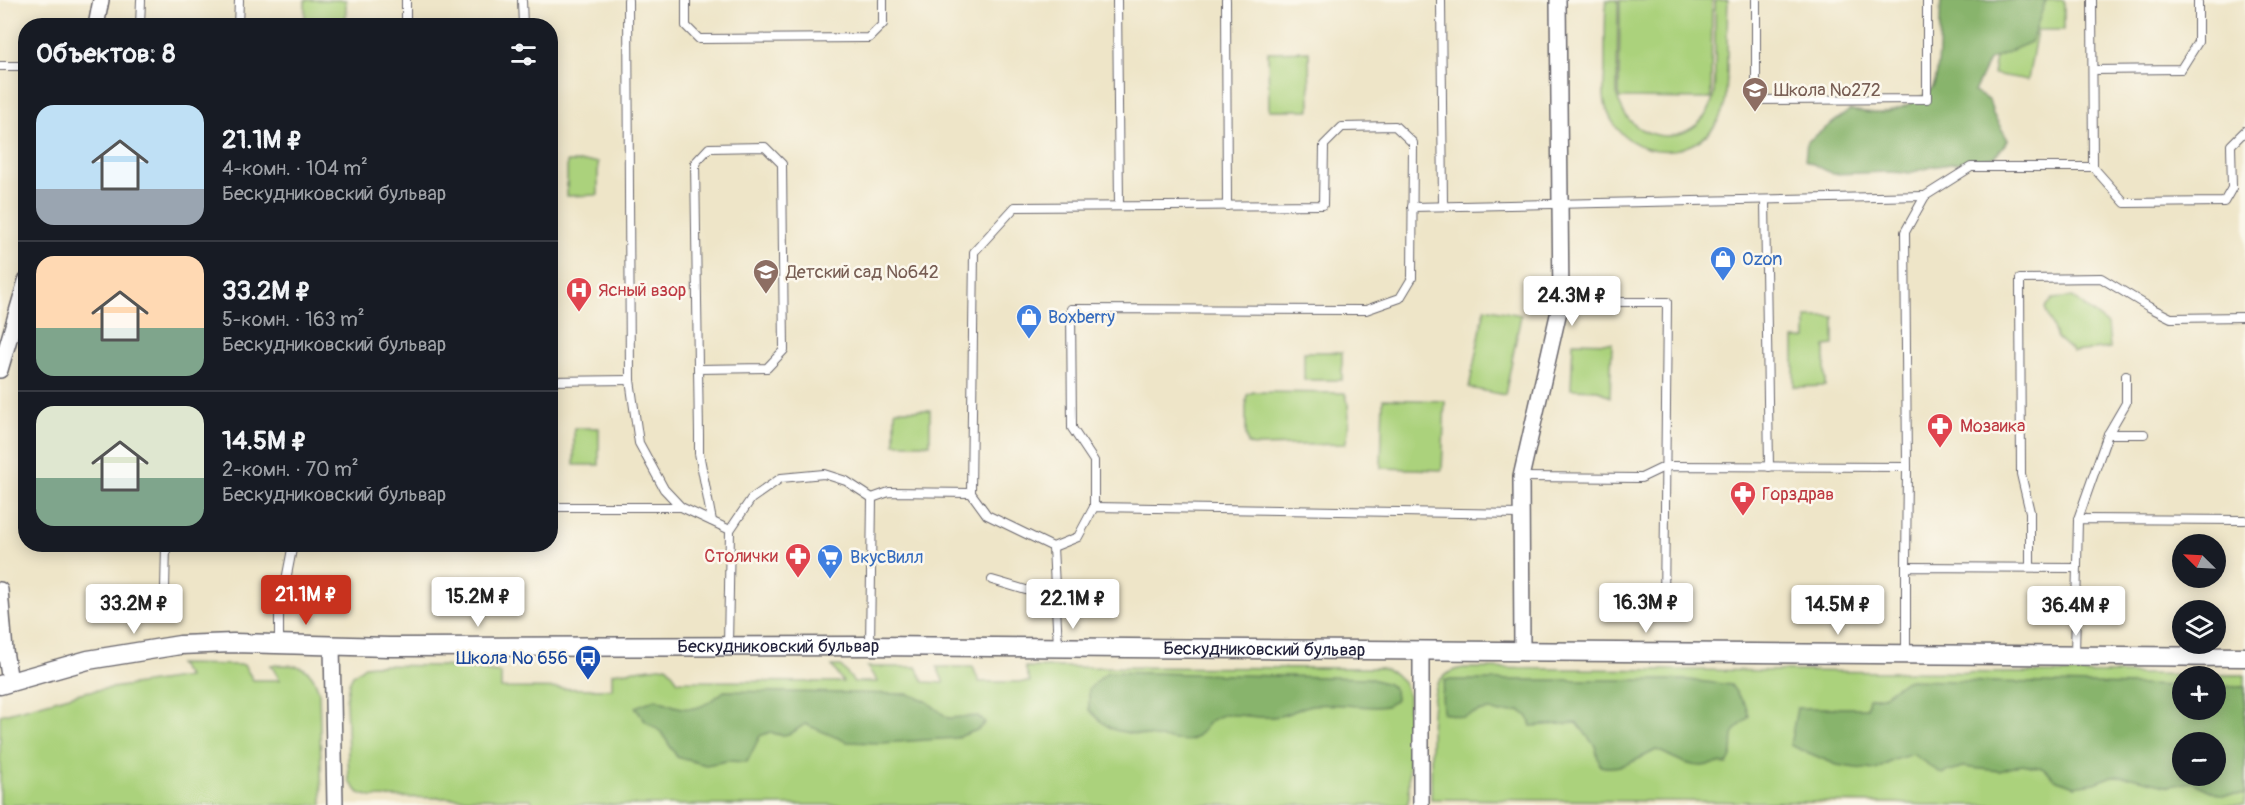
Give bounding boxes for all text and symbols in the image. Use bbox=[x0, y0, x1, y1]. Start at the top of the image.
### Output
text: Объектов: 8 bbox=[36, 38, 175, 70]
icon: filters bbox=[507, 38, 540, 71]
school or university icon: Школа №272 bbox=[1740, 75, 1770, 113]
place label: Школа №272 bbox=[1774, 79, 1881, 102]
text: 21.1M ₽ bbox=[222, 124, 303, 156]
icon: home bbox=[84, 129, 156, 201]
text: 4-комн. · 104 m² bbox=[222, 156, 368, 181]
text: Бескудниковский бульвар bbox=[222, 181, 446, 206]
shop icon: Ozon bbox=[1708, 244, 1738, 282]
place label: Ozon bbox=[1742, 248, 1782, 271]
school or university icon: Детский сад №642 bbox=[751, 257, 781, 295]
place label: Детский сад №642 bbox=[785, 261, 939, 284]
text: 33.2M ₽ bbox=[222, 275, 311, 307]
hospital icon: Ясный взор bbox=[564, 275, 594, 313]
pin: 24.3M ₽ bbox=[1517, 276, 1627, 327]
place label: Ясный взор bbox=[598, 279, 686, 302]
icon: home bbox=[84, 280, 156, 352]
text: 24.3M ₽ bbox=[1537, 283, 1607, 308]
shop icon: Boxberry bbox=[1014, 302, 1044, 340]
place label: Boxberry bbox=[1048, 306, 1115, 329]
text: 5-комн. · 163 m² bbox=[222, 307, 365, 332]
text: Бескудниковский бульвар bbox=[222, 332, 446, 357]
pharmacy icon: Мозаика bbox=[1925, 411, 1955, 449]
place label: Мозаика bbox=[1960, 415, 2025, 438]
text: 14.5M ₽ bbox=[222, 425, 307, 457]
icon: home bbox=[84, 430, 156, 502]
text: 2-комн. · 70 m² bbox=[222, 457, 359, 482]
pharmacy icon: Горздрав bbox=[1728, 479, 1758, 517]
text: Бескудниковский бульвар bbox=[222, 482, 446, 507]
place label: Горздрав bbox=[1762, 483, 1834, 506]
north arrow bbox=[2172, 534, 2226, 588]
map controls bbox=[2172, 534, 2226, 786]
pharmacy icon: Столички bbox=[783, 541, 813, 579]
supermarket icon: ВкусВилл bbox=[815, 542, 845, 580]
place label: Столички bbox=[704, 545, 778, 568]
place label: ВкусВилл bbox=[850, 546, 923, 569]
pin: 21.1M ₽ bbox=[251, 575, 361, 626]
pin: 15.2M ₽ bbox=[423, 577, 533, 628]
pin: 22.1M ₽ bbox=[1018, 579, 1128, 630]
text: 21.1M ₽ bbox=[275, 582, 337, 607]
pin: 16.3M ₽ bbox=[1591, 583, 1701, 634]
pin: 33.2M ₽ bbox=[79, 584, 189, 635]
text: 15.2M ₽ bbox=[446, 584, 510, 609]
pin: 14.5M ₽ bbox=[1783, 585, 1893, 636]
text: 22.1M ₽ bbox=[1040, 586, 1106, 611]
pin: 36.4M ₽ bbox=[2021, 586, 2131, 637]
text: 16.3M ₽ bbox=[1613, 590, 1679, 615]
text: 33.2M ₽ bbox=[100, 591, 168, 616]
text: 14.5M ₽ bbox=[1805, 592, 1871, 617]
text: 36.4M ₽ bbox=[2041, 593, 2111, 618]
button: layers bbox=[2172, 600, 2226, 654]
street label: Бескудниковский бульвар bbox=[677, 634, 879, 658]
street label: Бескудниковский бульвар bbox=[1163, 637, 1365, 661]
bus stop icon: Школа № 656 bbox=[573, 643, 603, 681]
place label: Школа № 656 bbox=[456, 647, 568, 670]
button: + bbox=[2172, 666, 2226, 720]
button: − bbox=[2172, 732, 2226, 786]

